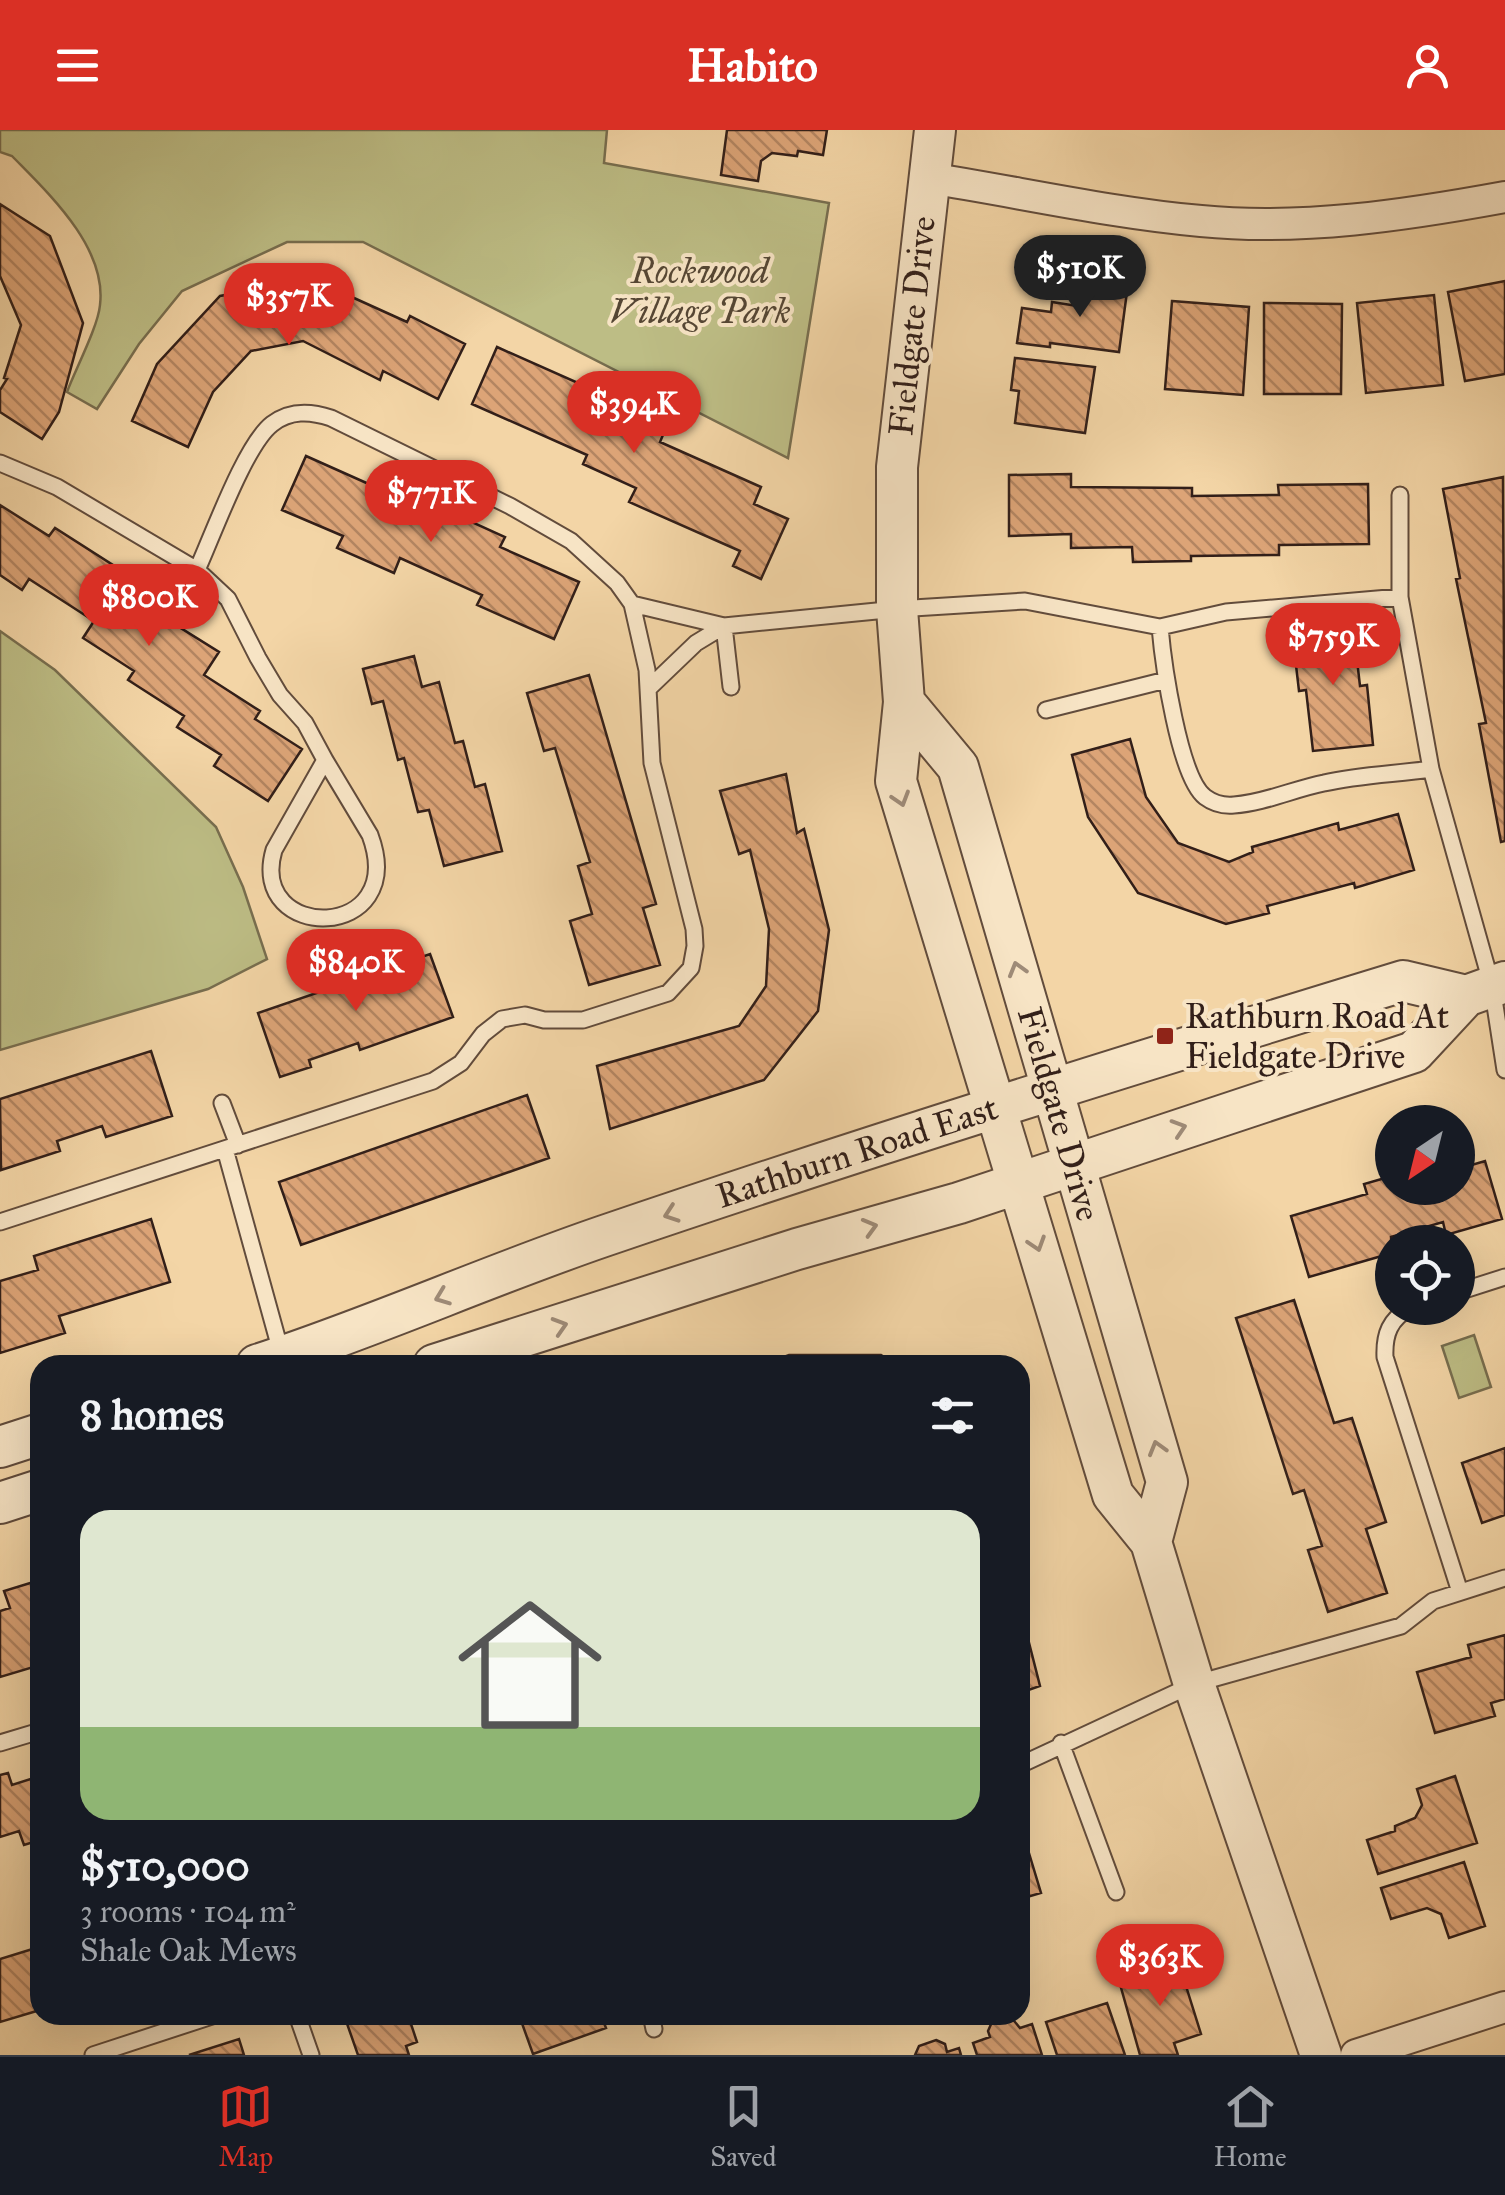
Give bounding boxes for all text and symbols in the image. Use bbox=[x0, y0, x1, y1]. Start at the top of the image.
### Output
icon: menu bbox=[50, 38, 105, 93]
text: Habito bbox=[687, 38, 818, 93]
icon: person bbox=[1400, 38, 1455, 93]
street label: Fieldgate Drive bbox=[879, 214, 945, 438]
pin: $510K bbox=[1010, 235, 1150, 320]
text: $510K bbox=[1036, 248, 1124, 287]
park label: Rockwood Village Park bbox=[609, 250, 791, 333]
pin: $357K bbox=[219, 263, 359, 348]
text: $357K bbox=[246, 276, 332, 315]
pin: $394K bbox=[564, 371, 704, 456]
text: $394K bbox=[589, 384, 679, 423]
pin: $771K bbox=[361, 460, 501, 545]
text: $771K bbox=[387, 473, 475, 512]
pin: $800K bbox=[79, 564, 219, 649]
text: $800K bbox=[101, 577, 197, 616]
pin: $759K bbox=[1263, 603, 1403, 688]
text: $759K bbox=[1287, 616, 1379, 655]
one-way arrow bbox=[889, 789, 910, 806]
pin: $840K bbox=[286, 929, 426, 1014]
text: $840K bbox=[308, 942, 404, 981]
one-way arrow bbox=[1008, 961, 1029, 978]
place label: Rathburn Road At Fieldgate Drive bbox=[1185, 995, 1449, 1078]
street label: Fieldgate Drive bbox=[1008, 1002, 1110, 1226]
marker: Rathburn Road At Fieldgate Drive bbox=[1154, 1025, 1176, 1047]
street label: Rathburn Road East bbox=[711, 1086, 1003, 1218]
north arrow bbox=[1375, 1105, 1475, 1205]
map controls bbox=[1375, 1105, 1475, 1325]
one-way arrow bbox=[1170, 1120, 1187, 1140]
one-way arrow bbox=[664, 1202, 681, 1222]
one-way arrow bbox=[861, 1218, 878, 1239]
button: locate bbox=[1375, 1225, 1475, 1325]
one-way arrow bbox=[1025, 1234, 1045, 1251]
one-way arrow bbox=[434, 1285, 452, 1305]
one-way arrow bbox=[551, 1317, 568, 1337]
icon: filters bbox=[925, 1388, 980, 1443]
text: 8 homes bbox=[80, 1389, 224, 1441]
one-way arrow bbox=[1148, 1440, 1169, 1457]
icon: home bbox=[440, 1575, 620, 1755]
text: $510,000 bbox=[80, 1840, 250, 1892]
text: 3 rooms · 104 m² bbox=[80, 1892, 296, 1931]
pin: $363K bbox=[1090, 1924, 1230, 2009]
text: Shale Oak Mews bbox=[80, 1931, 297, 1970]
text: $363K bbox=[1118, 1937, 1202, 1976]
tab: Map bbox=[218, 2079, 273, 2174]
tab: Saved bbox=[710, 2079, 777, 2174]
tab: Home bbox=[1213, 2079, 1287, 2174]

